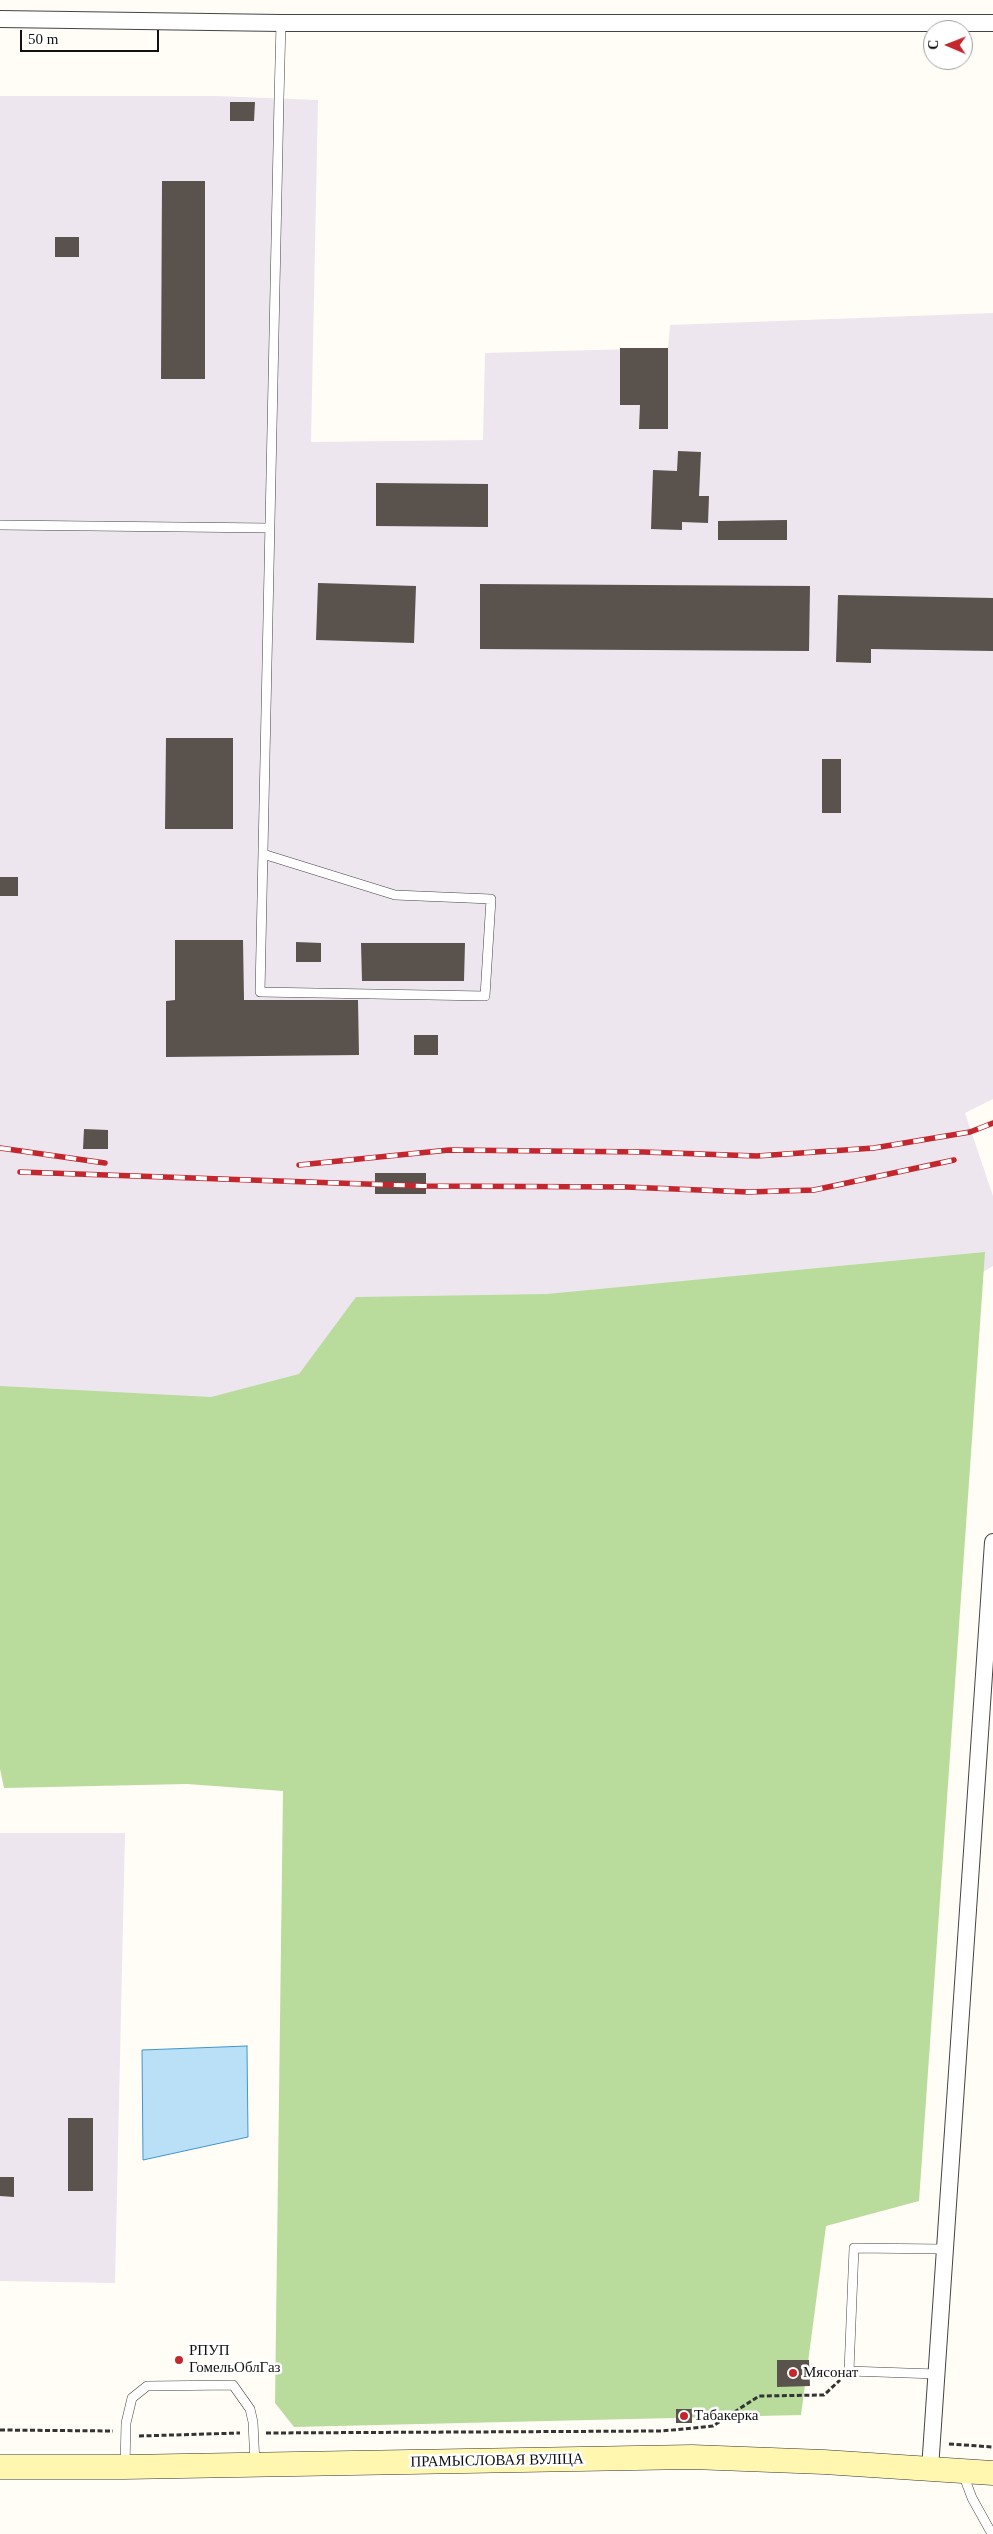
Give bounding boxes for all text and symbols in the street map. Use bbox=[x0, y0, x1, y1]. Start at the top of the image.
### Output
scale bar bbox=[22, 20, 161, 52]
north arrow bbox=[923, 20, 973, 70]
text: 50 m bbox=[28, 31, 58, 47]
text: С bbox=[926, 40, 941, 50]
place label: РПУП ГомельОблГаз bbox=[189, 2342, 281, 2377]
marker: РПУП ГомельОблГаз bbox=[173, 2354, 185, 2366]
place label: Мясонат bbox=[803, 2364, 858, 2382]
marker: Мясонат bbox=[787, 2367, 799, 2379]
place label: Табакерка bbox=[694, 2407, 759, 2425]
marker: Табакерка bbox=[678, 2410, 690, 2422]
street label: ПРАМЫСЛОВАЯ ВУЛІЦА bbox=[410, 2450, 584, 2472]

